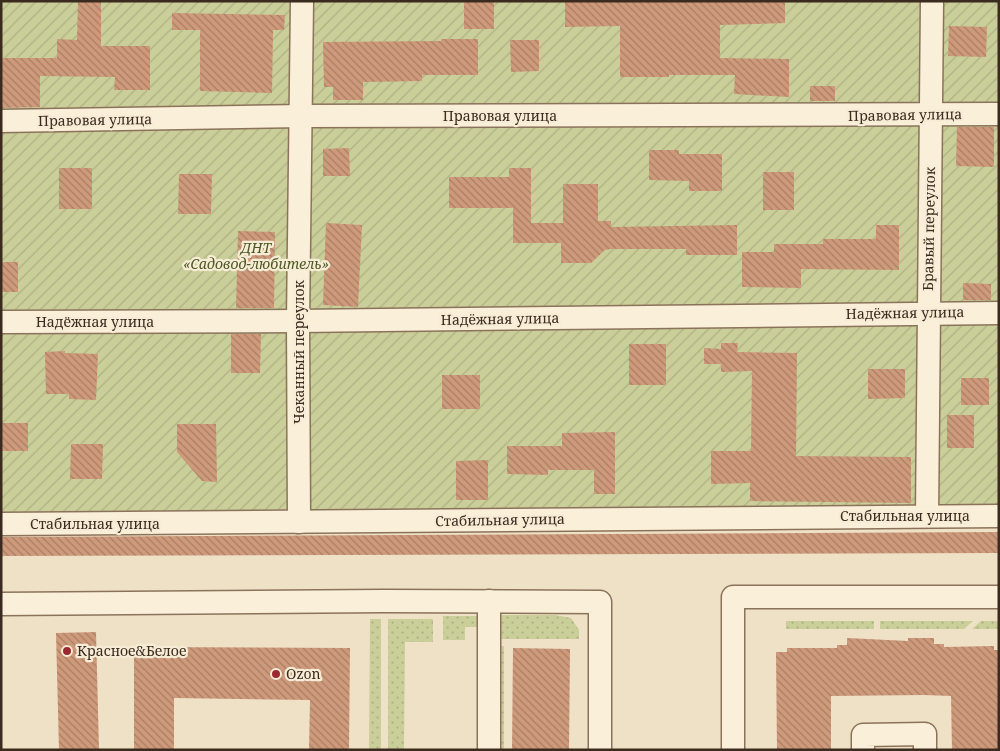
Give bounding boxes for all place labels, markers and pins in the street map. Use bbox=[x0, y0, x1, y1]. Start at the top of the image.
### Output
place label: Красное&Белое bbox=[77, 641, 186, 660]
marker: Красное&Белое bbox=[61, 645, 73, 657]
place label: Ozon bbox=[286, 664, 321, 683]
marker: Ozon bbox=[270, 668, 282, 680]

